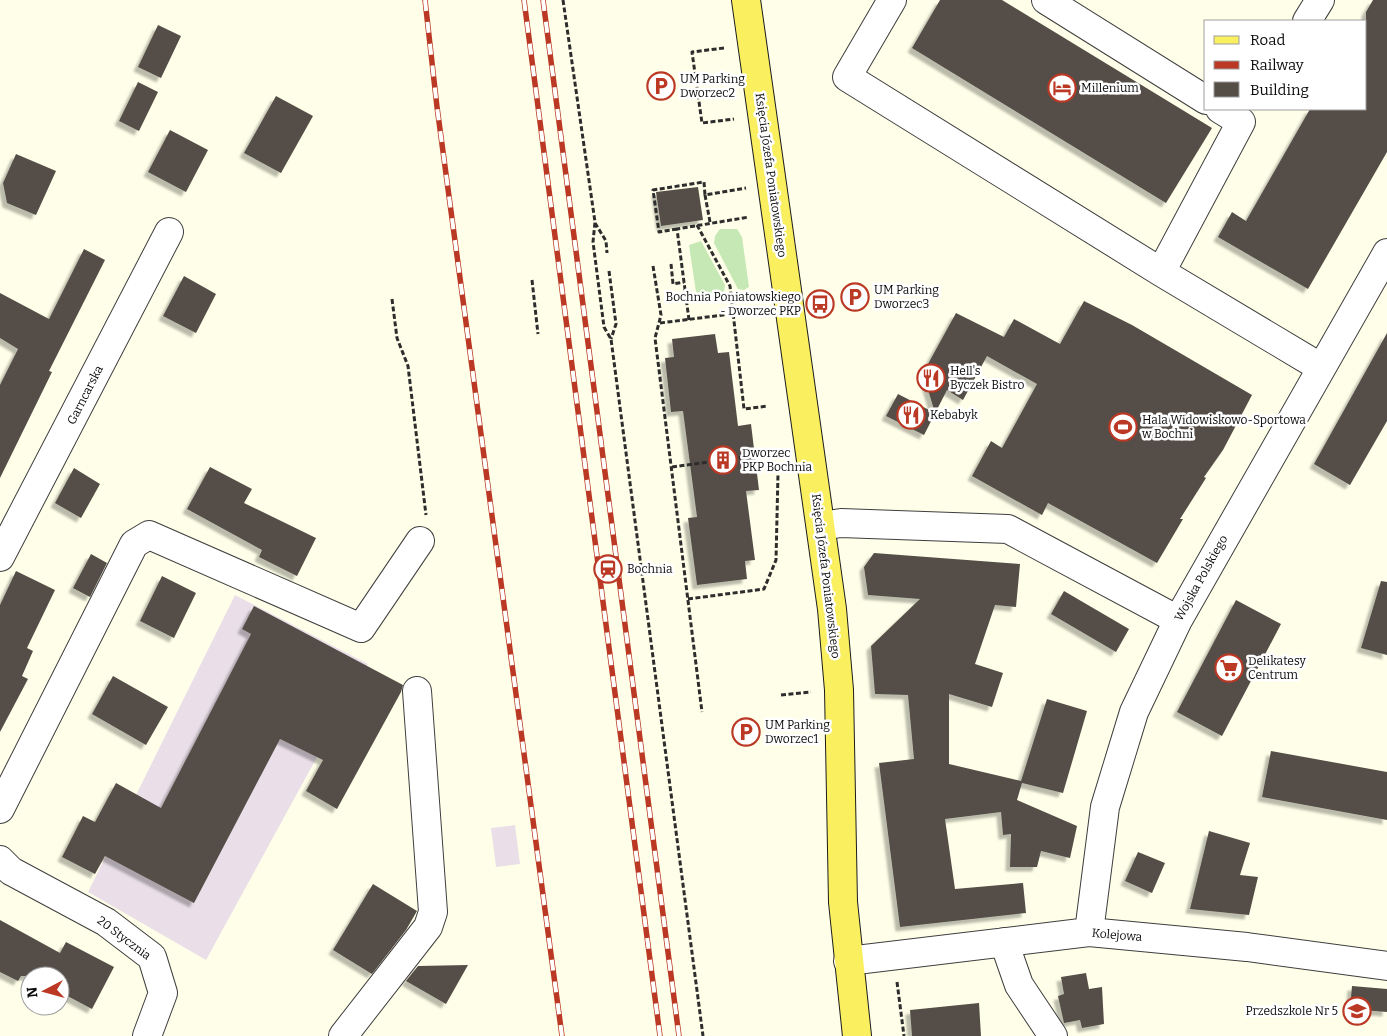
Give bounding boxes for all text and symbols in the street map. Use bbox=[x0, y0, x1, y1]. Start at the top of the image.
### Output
legend bbox=[1204, 20, 1367, 110]
text: Road bbox=[1250, 31, 1285, 49]
text: Railway bbox=[1250, 56, 1304, 74]
parking icon: UM Parking Dworzec2 bbox=[646, 71, 676, 101]
place label: UM Parking Dworzec2 bbox=[680, 72, 745, 100]
hotel icon: Millenium bbox=[1047, 73, 1077, 103]
place label: Millenium bbox=[1081, 81, 1139, 95]
text: Building bbox=[1250, 81, 1309, 99]
street label: Księcia Józefa Poniatowskiego bbox=[753, 92, 789, 258]
parking icon: UM Parking Dworzec3 bbox=[840, 282, 870, 312]
place label: UM Parking Dworzec3 bbox=[874, 283, 939, 311]
bus stop icon: Bochnia Poniatowskiego - Dworzec PKP bbox=[805, 289, 835, 319]
place label: Bochnia Poniatowskiego - Dworzec PKP bbox=[666, 290, 801, 318]
street label: Garncarska bbox=[64, 363, 106, 427]
restaurant icon: Hell's Byczek Bistro bbox=[916, 363, 946, 393]
place label: Hell's Byczek Bistro bbox=[950, 364, 1024, 392]
restaurant icon: Kebabyk bbox=[896, 400, 926, 430]
place label: Kebabyk bbox=[930, 408, 978, 422]
sports icon: Hala Widowiskowo-Sportowa w Bochni bbox=[1108, 412, 1138, 442]
place label: Hala Widowiskowo-Sportowa w Bochni bbox=[1141, 413, 1306, 441]
building icon: Dworzec PKP Bochnia bbox=[708, 445, 738, 475]
place label: Dworzec PKP Bochnia bbox=[742, 446, 812, 474]
street label: Księcia Józefa Poniatowskiego bbox=[809, 493, 843, 659]
street label: Wojska Polskiego bbox=[1172, 533, 1230, 623]
station icon: Bochnia bbox=[593, 554, 623, 584]
place label: Bochnia bbox=[627, 562, 673, 576]
supermarket icon: Delikatesy Centrum bbox=[1214, 653, 1244, 683]
place label: Delikatesy Centrum bbox=[1248, 654, 1306, 682]
parking icon: UM Parking Dworzec1 bbox=[731, 717, 761, 747]
place label: UM Parking Dworzec1 bbox=[765, 718, 830, 746]
street label: 20 Stycznia bbox=[94, 913, 154, 963]
street label: Kolejowa bbox=[1091, 926, 1143, 944]
north arrow bbox=[20, 966, 70, 1016]
text: N bbox=[24, 986, 42, 999]
school or university icon: Przedszkole Nr 5 bbox=[1342, 996, 1372, 1026]
place label: Przedszkole Nr 5 bbox=[1245, 1004, 1338, 1018]

